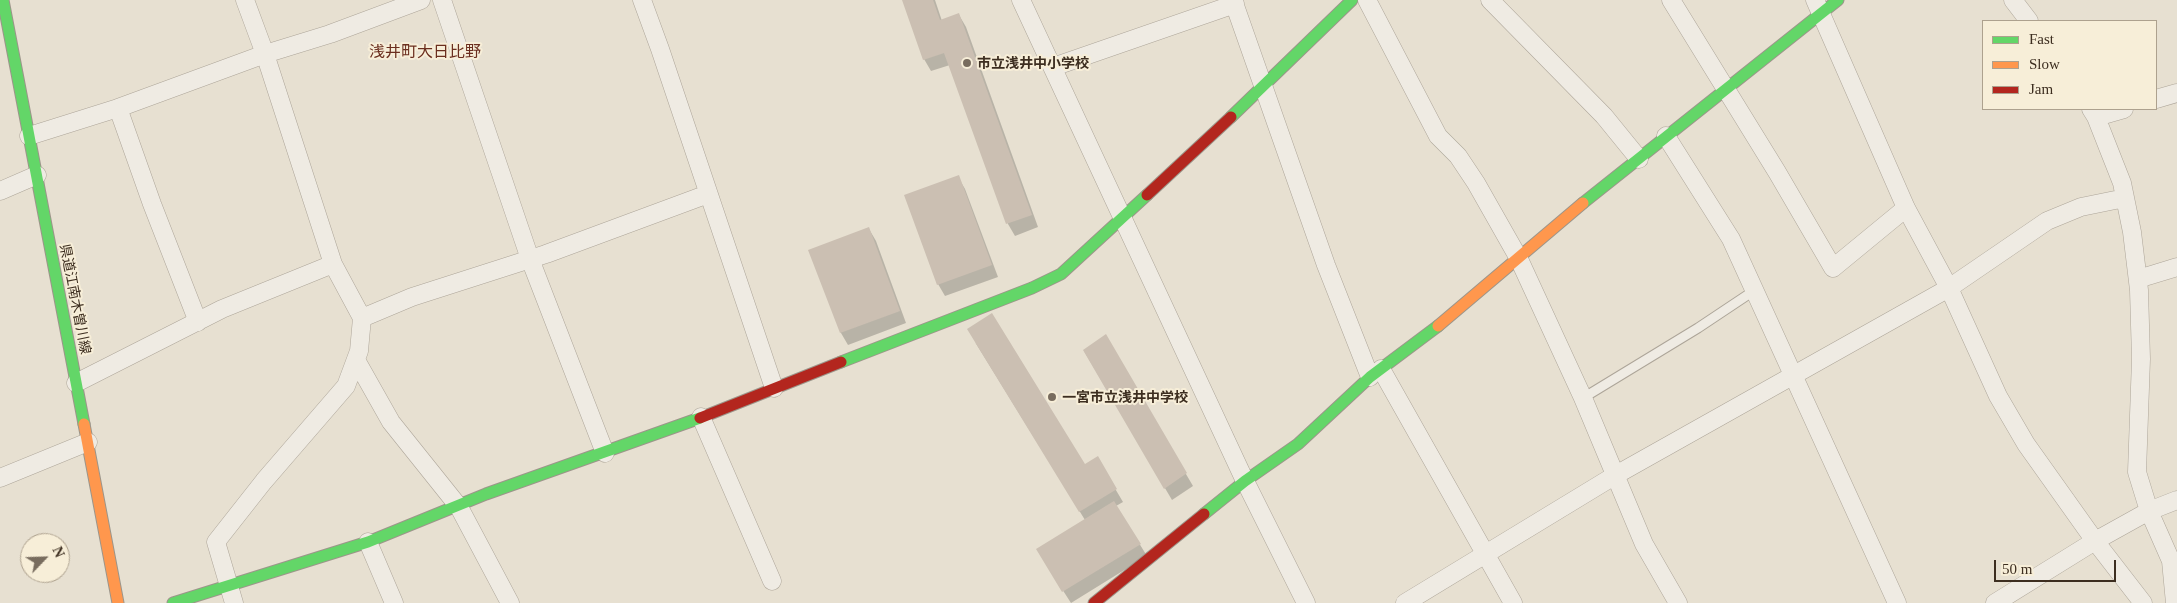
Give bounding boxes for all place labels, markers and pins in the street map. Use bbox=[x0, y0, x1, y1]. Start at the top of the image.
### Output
place label: 市立浅井中小学校 bbox=[977, 55, 1089, 71]
marker: 市立浅井中小学校 bbox=[961, 57, 973, 69]
place label: 一宮市立浅井中学校 bbox=[1062, 389, 1188, 405]
marker: 一宮市立浅井中学校 bbox=[1046, 391, 1058, 403]

